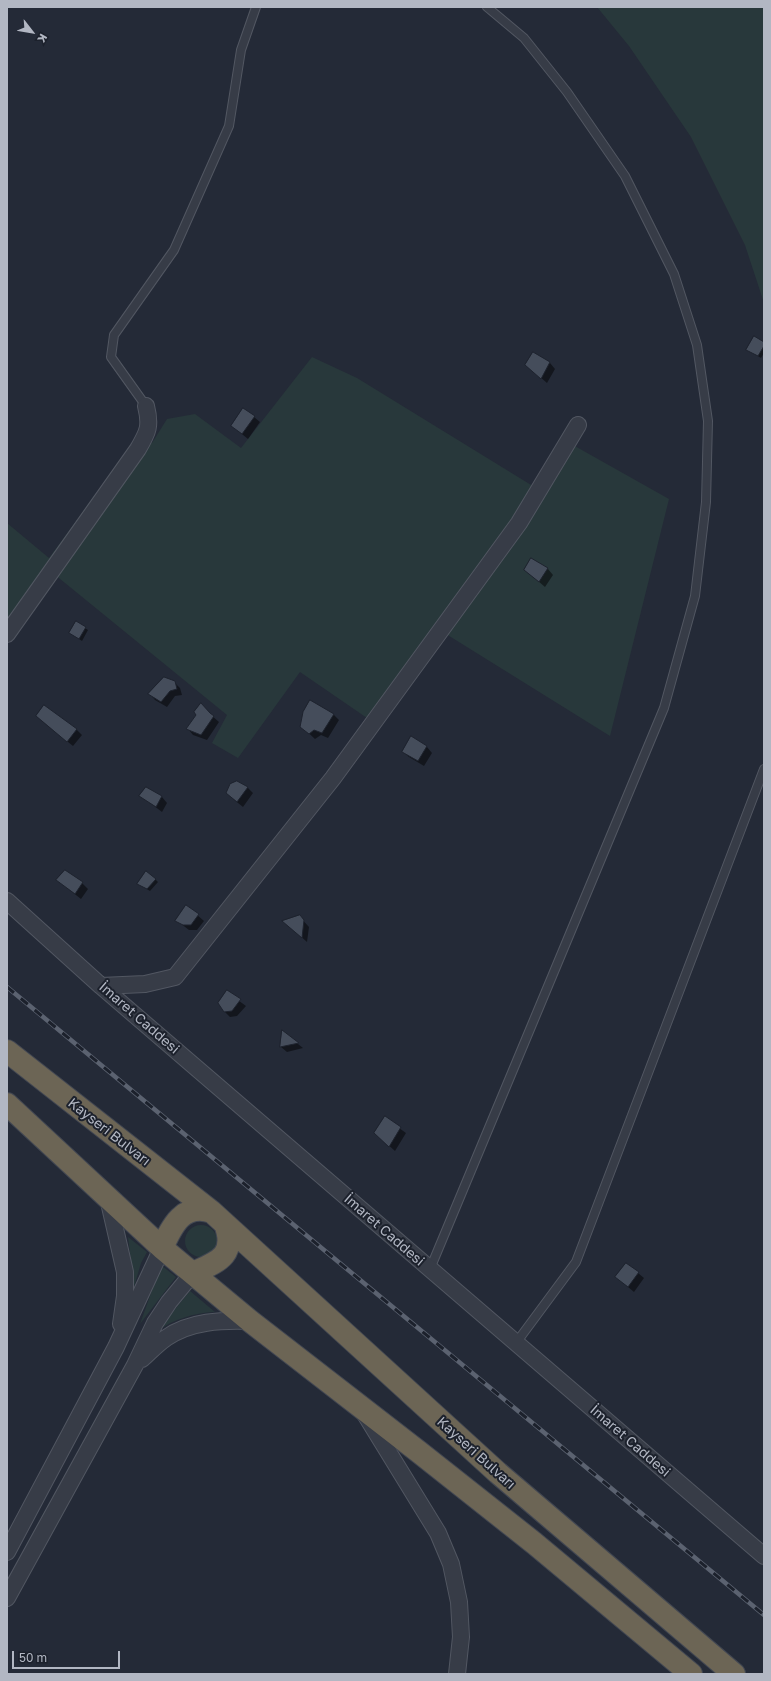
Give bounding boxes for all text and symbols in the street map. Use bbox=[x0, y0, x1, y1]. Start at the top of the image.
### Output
north arrow bbox=[12, 12, 52, 52]
text: K bbox=[35, 32, 50, 45]
street label: İmaret Caddesi bbox=[95, 978, 183, 1058]
street label: Kayseri Bulvarı bbox=[64, 1095, 154, 1169]
street label: İmaret Caddesi bbox=[340, 1190, 428, 1270]
street label: İmaret Caddesi bbox=[586, 1401, 674, 1481]
street label: Kayseri Bulvarı bbox=[433, 1413, 519, 1493]
scale bar bbox=[14, 1643, 122, 1669]
text: 50 m bbox=[19, 1650, 47, 1665]

